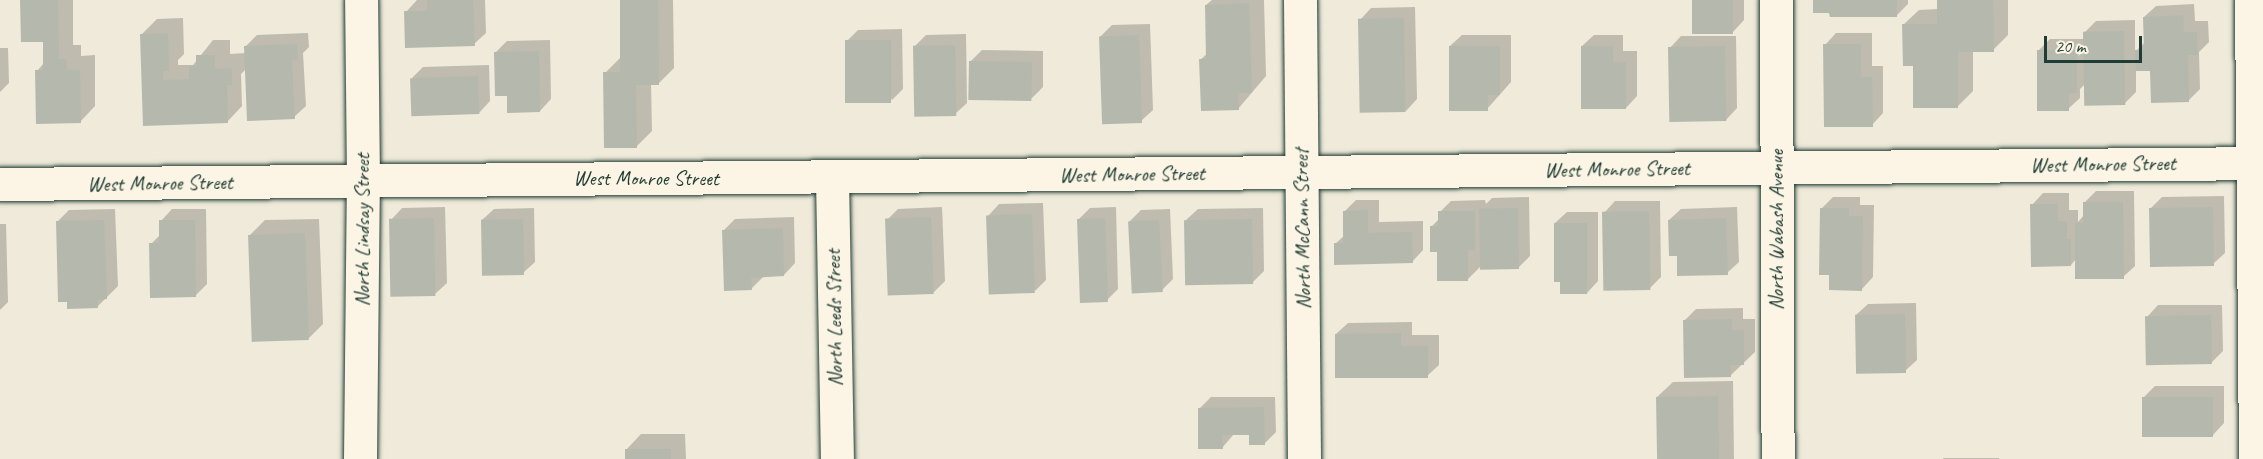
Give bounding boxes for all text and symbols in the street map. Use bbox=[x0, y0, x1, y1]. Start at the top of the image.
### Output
scale bar bbox=[2047, 24, 2144, 62]
text: 20 m bbox=[2055, 35, 2086, 57]
street label: North McCann Street bbox=[1288, 148, 1316, 310]
street label: North Wabash Avenue bbox=[1763, 149, 1789, 311]
street label: West Monroe Street bbox=[2030, 150, 2176, 178]
street label: North Lindsay Street bbox=[349, 153, 375, 307]
street label: West Monroe Street bbox=[1544, 155, 1690, 183]
street label: West Monroe Street bbox=[1059, 160, 1205, 188]
street label: West Monroe Street bbox=[573, 165, 719, 191]
street label: West Monroe Street bbox=[87, 169, 233, 197]
street label: North Leeds Street bbox=[820, 249, 848, 387]

